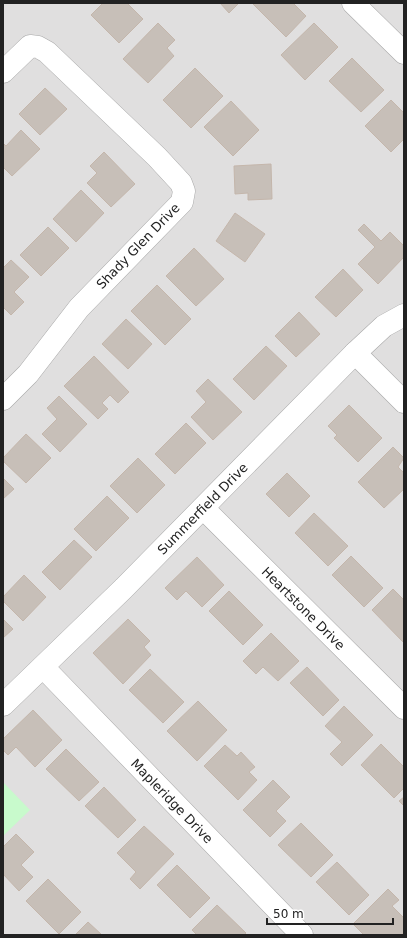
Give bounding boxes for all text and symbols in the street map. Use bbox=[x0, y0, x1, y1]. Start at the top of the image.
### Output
street label: Shady Glen Drive bbox=[93, 200, 183, 292]
street label: Summerfield Drive bbox=[154, 460, 250, 557]
street label: Heartstone Drive bbox=[259, 564, 348, 653]
street label: Mapleridge Drive bbox=[128, 755, 216, 846]
scale bar bbox=[267, 900, 393, 926]
text: 50 m bbox=[273, 907, 304, 921]

